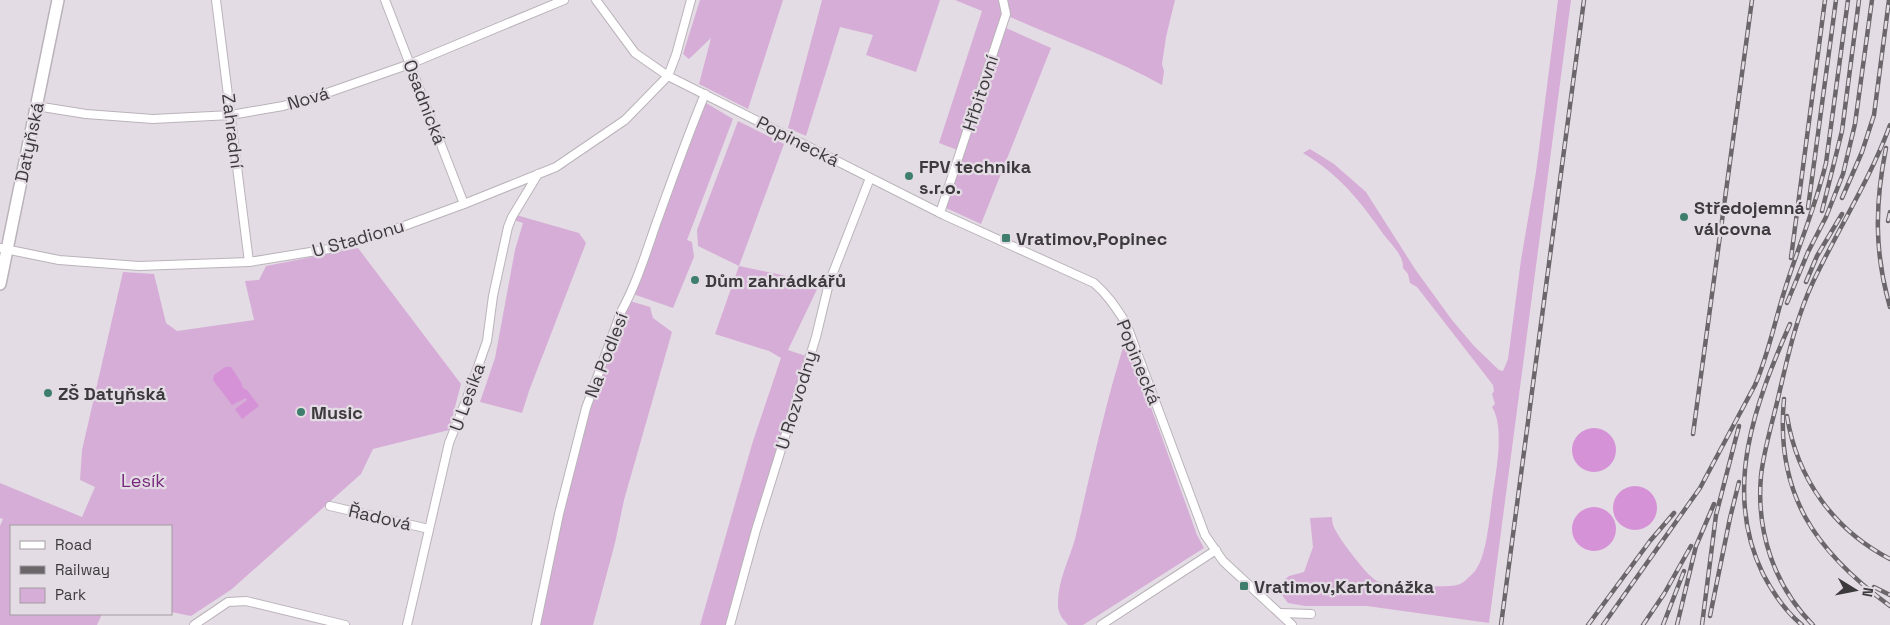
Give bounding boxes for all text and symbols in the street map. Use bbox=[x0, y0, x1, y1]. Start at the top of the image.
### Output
street label: Hřbitovní bbox=[957, 52, 1003, 134]
street label: Osadnická bbox=[398, 56, 452, 148]
street label: Nová bbox=[284, 81, 332, 115]
street label: Zahradní bbox=[217, 92, 249, 170]
street label: Datyňská bbox=[9, 100, 49, 184]
street label: Popinecká bbox=[753, 110, 843, 172]
place label: FPV technika s.r.o. bbox=[919, 155, 1032, 199]
marker: FPV technika s.r.o. bbox=[903, 170, 915, 182]
place label: Středojemná válcovna bbox=[1694, 196, 1805, 240]
marker: Středojemná válcovna bbox=[1678, 211, 1690, 223]
street label: U Stadionu bbox=[309, 214, 407, 262]
place label: Vratimov,Popinec bbox=[1016, 227, 1167, 250]
marker: Vratimov,Popinec bbox=[1000, 232, 1012, 244]
place label: Dům zahrádkářů bbox=[705, 269, 846, 292]
marker: Dům zahrádkářů bbox=[689, 274, 701, 286]
street label: Na Podlesí bbox=[579, 309, 633, 401]
street label: Popinecká bbox=[1111, 316, 1167, 408]
street label: U Rozvodny bbox=[770, 348, 822, 452]
street label: U Lesíka bbox=[444, 360, 490, 434]
place label: ZŠ Datyňská bbox=[58, 382, 166, 405]
marker: ZŠ Datyňská bbox=[42, 387, 54, 399]
place label: Music bbox=[311, 401, 363, 424]
marker: Music bbox=[295, 406, 307, 418]
park label: Lesík bbox=[121, 469, 165, 492]
street label: Řadová bbox=[346, 499, 414, 535]
legend bbox=[10, 525, 172, 615]
text: Road bbox=[55, 535, 92, 554]
text: Railway bbox=[55, 560, 110, 579]
north arrow bbox=[1830, 565, 1880, 615]
place label: Vratimov,Kartonážka bbox=[1254, 575, 1435, 598]
marker: Vratimov,Kartonážka bbox=[1238, 580, 1250, 592]
text: Park bbox=[55, 585, 86, 604]
text: N bbox=[1858, 586, 1877, 598]

